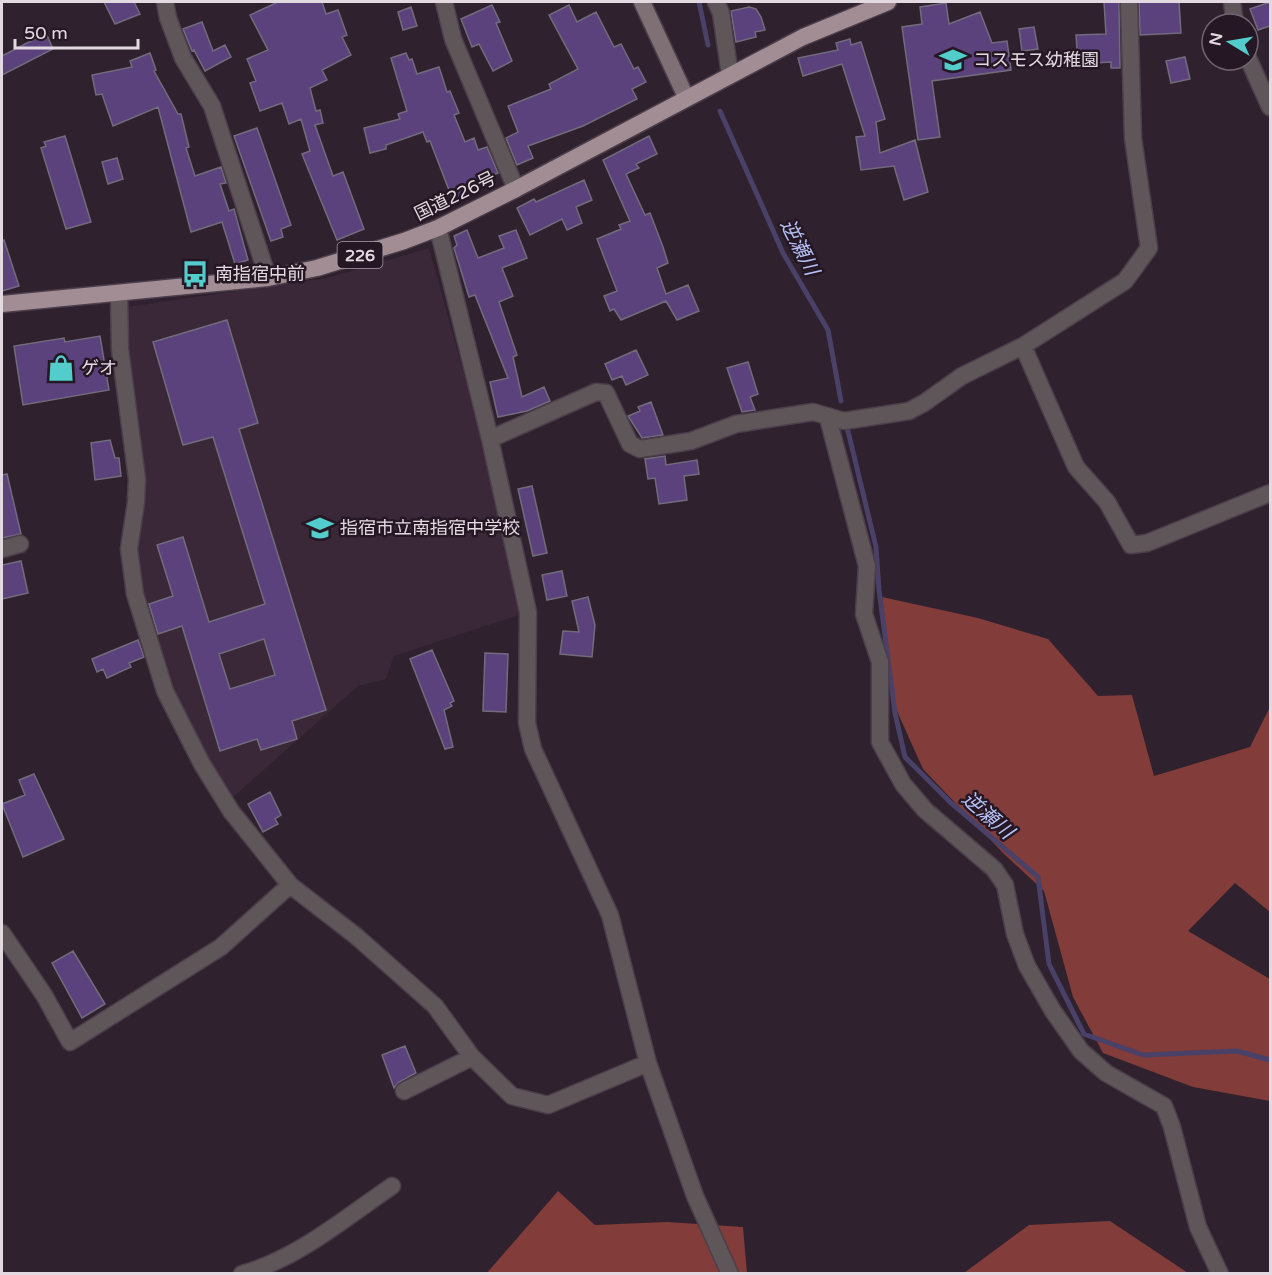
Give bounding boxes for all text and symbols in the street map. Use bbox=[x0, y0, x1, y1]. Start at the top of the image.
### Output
scale bar bbox=[15, 12, 138, 50]
north arrow bbox=[1200, 12, 1260, 72]
text: 50 m bbox=[24, 22, 68, 44]
text: N bbox=[1205, 31, 1227, 48]
school or university icon: コスモス幼稚園 bbox=[938, 45, 968, 75]
place label: コスモス幼稚園 bbox=[973, 49, 1099, 71]
street label: 国道226号 bbox=[411, 167, 499, 225]
water label: 逆瀬川 bbox=[775, 215, 824, 281]
road number: 226 bbox=[338, 242, 382, 268]
bus stop icon: 南指宿中前 bbox=[180, 259, 210, 289]
place label: 南指宿中前 bbox=[215, 263, 305, 285]
shop icon: ゲオ bbox=[46, 353, 76, 383]
place label: ゲオ bbox=[81, 357, 117, 379]
school or university icon: 指宿市立南指宿中学校 bbox=[305, 513, 335, 543]
place label: 指宿市立南指宿中学校 bbox=[340, 517, 520, 539]
water label: 逆瀬川 bbox=[957, 787, 1019, 846]

